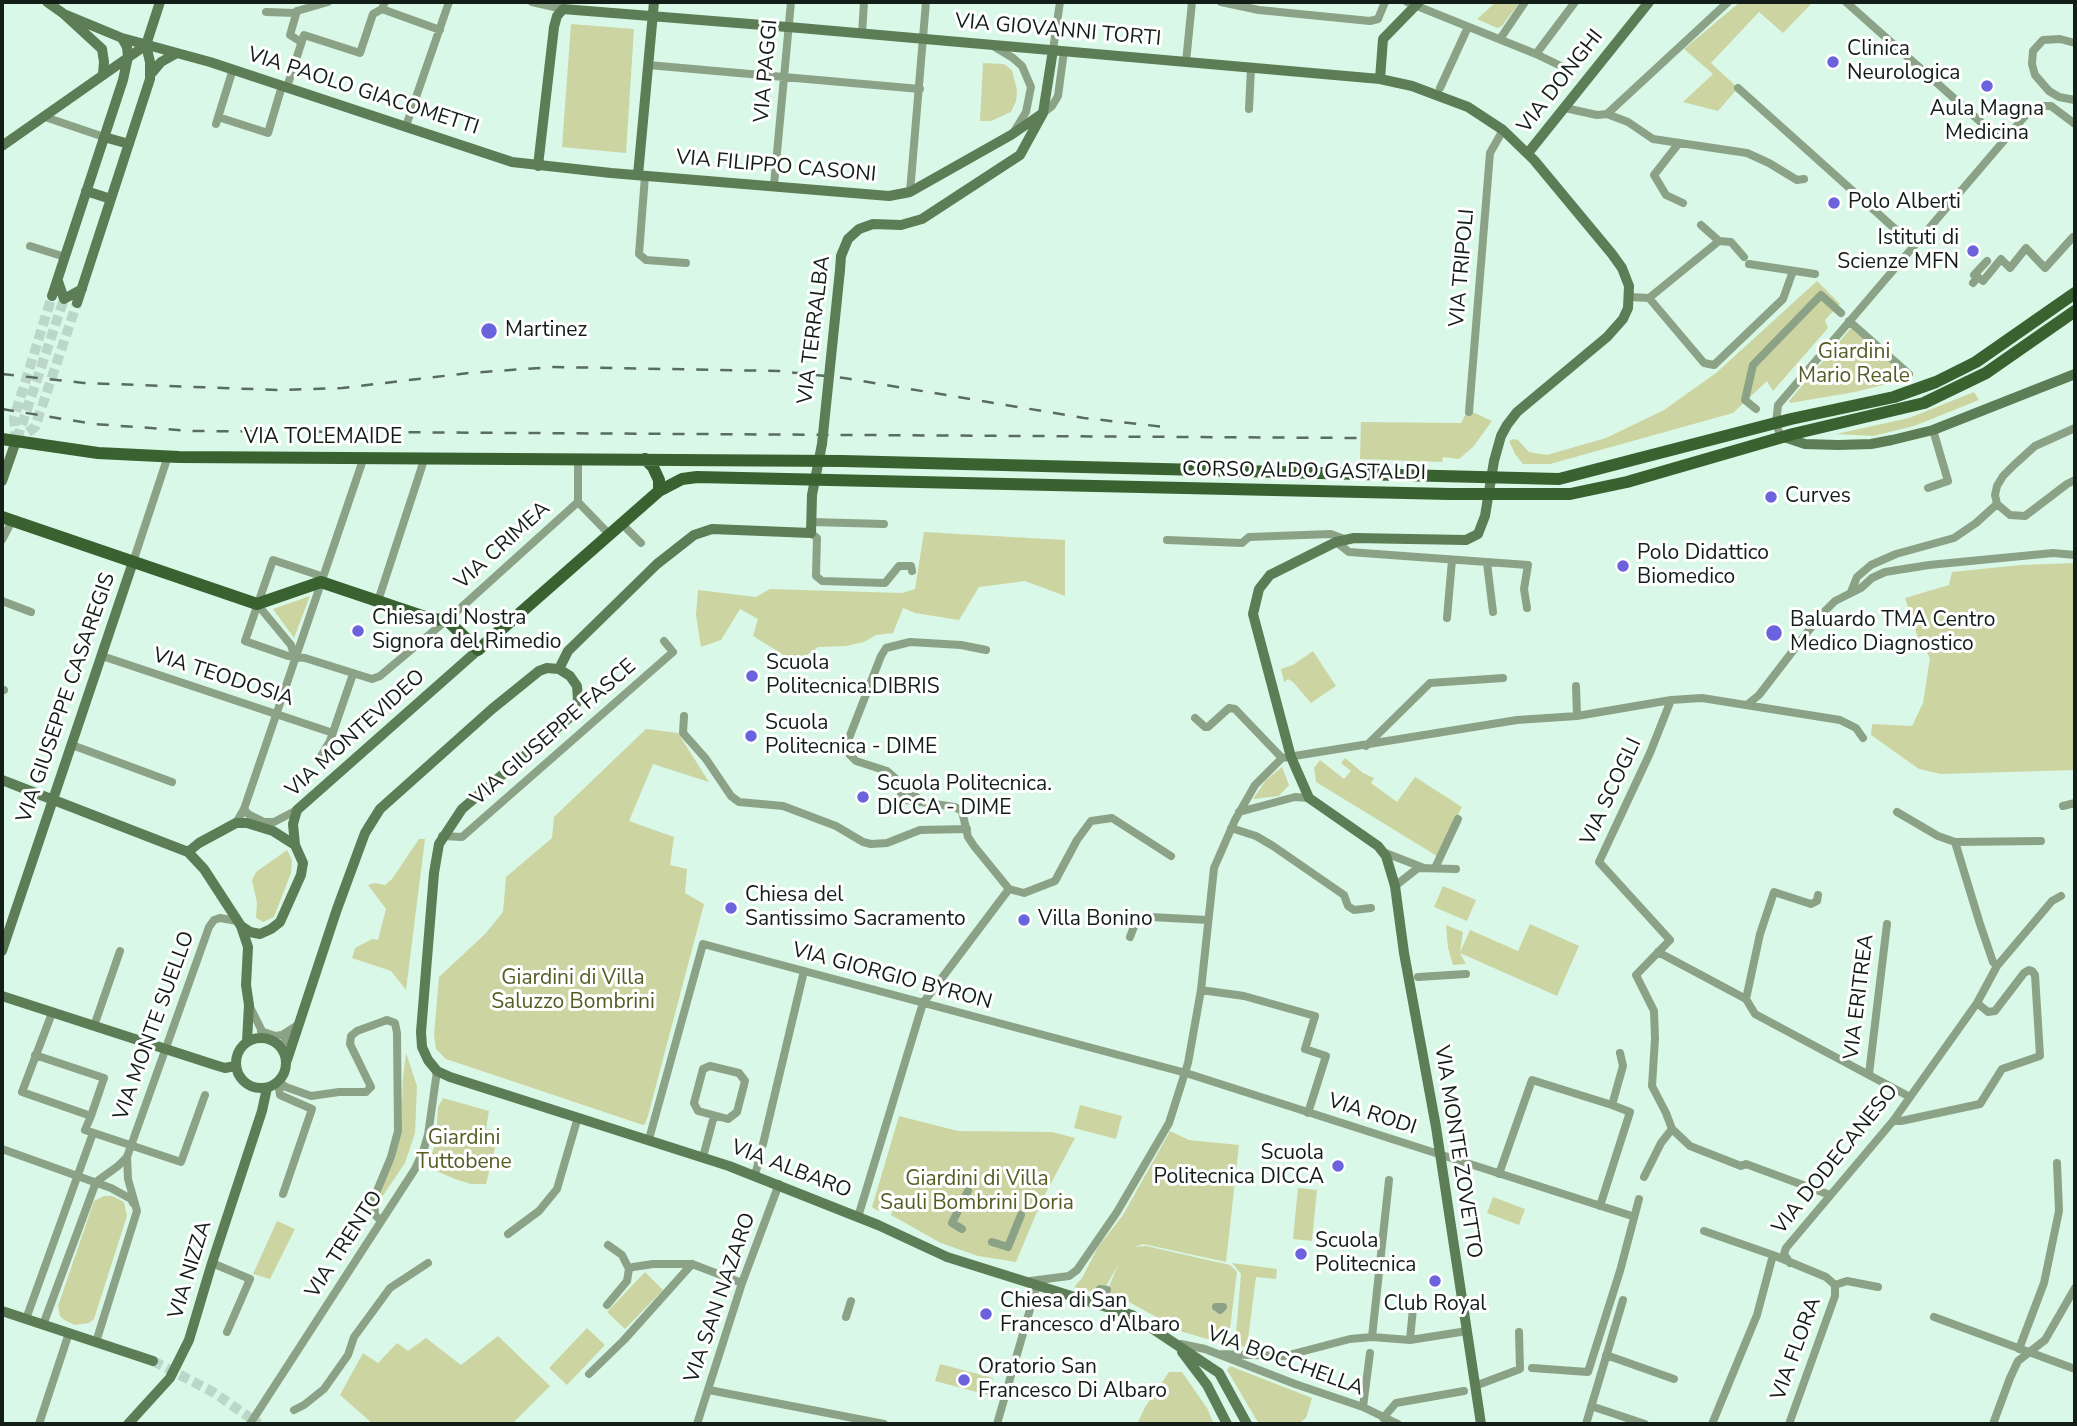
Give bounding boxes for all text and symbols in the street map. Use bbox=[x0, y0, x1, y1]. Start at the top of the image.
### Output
street label: VIA GIOVANNI TORTI bbox=[954, 9, 1162, 53]
street label: VIA PAGGI bbox=[750, 18, 784, 124]
street label: VIA DONGHI bbox=[1513, 25, 1609, 139]
place label: Clinica Neurologica bbox=[1847, 37, 1960, 87]
street label: VIA PAOLO GIACOMETTI bbox=[244, 43, 482, 141]
marker: Clinica Neurologica bbox=[1825, 54, 1841, 70]
marker: Aula Magna Medicina bbox=[1979, 78, 1995, 94]
place label: Aula Magna Medicina bbox=[1930, 97, 2044, 147]
street label: VIA FILIPPO CASONI bbox=[675, 146, 877, 188]
place label: Polo Alberti bbox=[1848, 190, 1961, 216]
marker: Polo Alberti bbox=[1826, 195, 1842, 211]
street label: VIA TRIPOLI bbox=[1445, 208, 1481, 328]
place label: Istituti di Scienze MFN bbox=[1837, 226, 1959, 276]
marker: Istituti di Scienze MFN bbox=[1965, 243, 1981, 259]
street label: VIA TERRALBA bbox=[793, 254, 837, 406]
place label: Martinez bbox=[505, 318, 587, 344]
marker: Martinez bbox=[479, 321, 499, 341]
park label: Giardini Mario Reale bbox=[1798, 340, 1910, 390]
street label: VIA TOLEMAIDE bbox=[244, 425, 402, 451]
street label: CORSO ALDO GASTALDI bbox=[1182, 457, 1426, 487]
place label: Curves bbox=[1785, 484, 1851, 510]
marker: Curves bbox=[1763, 489, 1779, 505]
street label: VIA CRIMEA bbox=[450, 497, 556, 595]
place label: Polo Didattico Biomedico bbox=[1637, 541, 1769, 591]
marker: Polo Didattico Biomedico bbox=[1615, 558, 1631, 574]
street label: VIA GIUSEPPE CASAREGIS bbox=[12, 570, 122, 826]
place label: Chiesa di Nostra Signora del Rimedio bbox=[372, 606, 562, 656]
place label: Baluardo TMA Centro Medico Diagnostico bbox=[1790, 608, 1995, 658]
marker: Chiesa di Nostra Signora del Rimedio bbox=[350, 623, 366, 639]
marker: Baluardo TMA Centro Medico Diagnostico bbox=[1764, 623, 1784, 643]
street label: VIA TEODOSIA bbox=[149, 643, 297, 713]
place label: Scuola Politecnica.DIBRIS bbox=[766, 651, 940, 701]
street label: VIA GIUSEPPE FASCE bbox=[466, 654, 642, 812]
street label: VIA MONTEVIDEO bbox=[281, 665, 431, 803]
marker: Scuola Politecnica.DIBRIS bbox=[744, 668, 760, 684]
place label: Scuola Politecnica - DIME bbox=[765, 711, 937, 761]
marker: Scuola Politecnica - DIME bbox=[743, 728, 759, 744]
street label: VIA SCOGLI bbox=[1576, 734, 1648, 850]
place label: Scuola Politecnica. DICCA - DIME bbox=[877, 772, 1052, 822]
marker: Scuola Politecnica. DICCA - DIME bbox=[855, 789, 871, 805]
place label: Chiesa del Santissimo Sacramento bbox=[745, 883, 966, 933]
marker: Chiesa del Santissimo Sacramento bbox=[723, 900, 739, 916]
place label: Villa Bonino bbox=[1038, 907, 1153, 933]
marker: Villa Bonino bbox=[1016, 912, 1032, 928]
street label: VIA MONTE SUELLO bbox=[109, 928, 201, 1124]
street label: VIA ERITREA bbox=[1840, 933, 1880, 1061]
street label: VIA GIORGIO BYRON bbox=[789, 938, 995, 1016]
park label: Giardini di Villa Saluzzo Bombrini bbox=[491, 966, 655, 1016]
street label: VIA MONTE ZOVETTO bbox=[1428, 1044, 1486, 1260]
street label: VIA DODECANESO bbox=[1768, 1080, 1904, 1240]
street label: VIA RODI bbox=[1325, 1089, 1419, 1141]
park label: Giardini Tuttobene bbox=[416, 1126, 512, 1176]
street label: VIA ALBARO bbox=[727, 1136, 855, 1204]
place label: Scuola Politecnica DICCA bbox=[1154, 1141, 1324, 1191]
marker: Scuola Politecnica DICCA bbox=[1330, 1158, 1346, 1174]
park label: Giardini di Villa Sauli Bombrini Doria bbox=[880, 1167, 1074, 1217]
street label: VIA TRENTO bbox=[301, 1187, 389, 1303]
street label: VIA SAN NAZARO bbox=[680, 1210, 762, 1386]
street label: VIA NIZZA bbox=[164, 1218, 218, 1322]
place label: Scuola Politecnica bbox=[1315, 1229, 1416, 1279]
marker: Scuola Politecnica bbox=[1293, 1246, 1309, 1262]
marker: Club Royal bbox=[1427, 1273, 1443, 1289]
place label: Chiesa di San Francesco d'Albaro bbox=[1000, 1289, 1180, 1339]
place label: Club Royal bbox=[1383, 1292, 1487, 1318]
street label: VIA FLORA bbox=[1767, 1294, 1827, 1404]
marker: Chiesa di San Francesco d'Albaro bbox=[978, 1306, 994, 1322]
street label: VIA BOCCHELLA bbox=[1203, 1322, 1367, 1402]
place label: Oratorio San Francesco Di Albaro bbox=[978, 1355, 1167, 1405]
marker: Oratorio San Francesco Di Albaro bbox=[956, 1372, 972, 1388]

